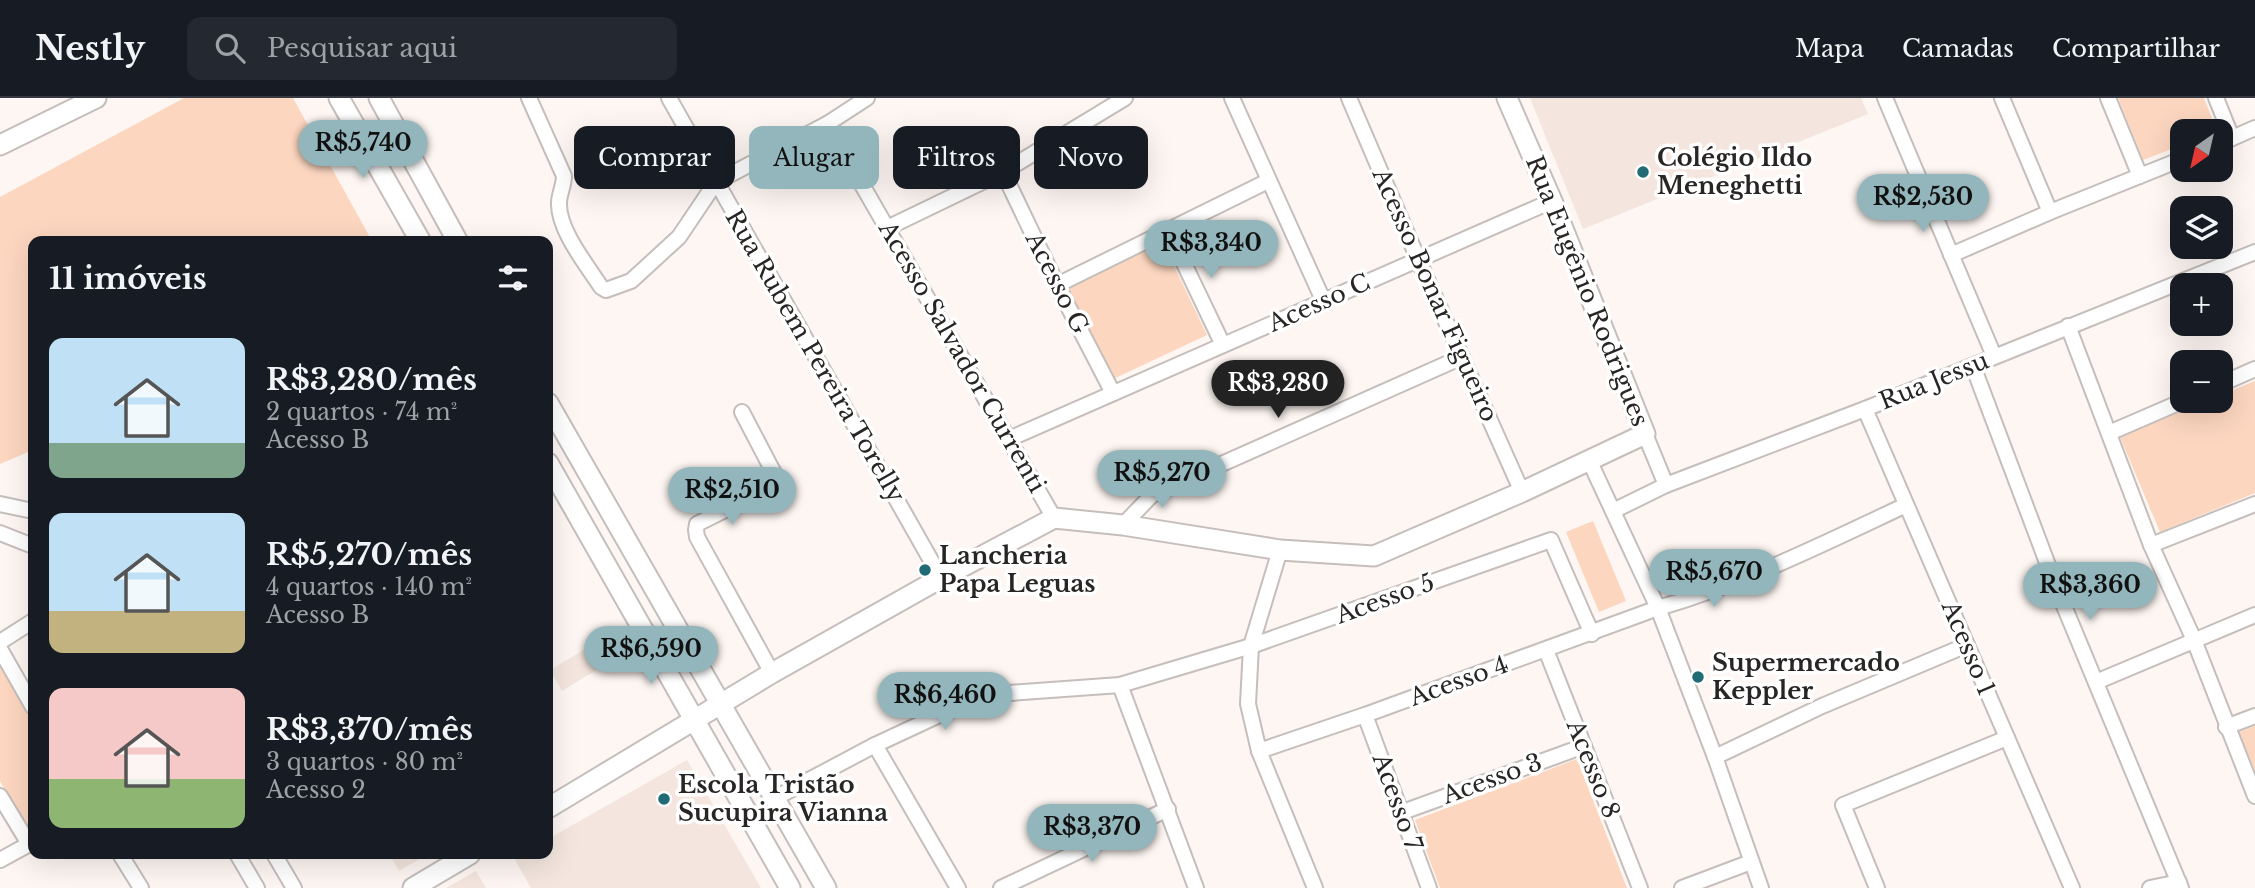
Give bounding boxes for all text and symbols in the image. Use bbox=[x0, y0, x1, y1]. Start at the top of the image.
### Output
search box bbox=[187, 17, 677, 80]
text: Nestly bbox=[35, 28, 145, 69]
icon: search bbox=[211, 29, 249, 67]
text: Pesquisar aqui bbox=[267, 32, 457, 64]
text: Mapa bbox=[1795, 34, 1864, 63]
text: Camadas bbox=[1902, 34, 2014, 63]
text: Compartilhar bbox=[2052, 34, 2220, 63]
north arrow bbox=[2170, 119, 2233, 182]
map controls bbox=[2170, 119, 2233, 413]
pin: R$5,740 bbox=[298, 120, 428, 180]
chip: Comprar bbox=[574, 126, 735, 189]
chip: Alugar bbox=[749, 126, 879, 189]
chip: Filtros bbox=[893, 126, 1020, 189]
chip: Novo bbox=[1034, 126, 1148, 189]
text: R$5,740 bbox=[314, 129, 412, 157]
place label: Colégio Ildo Meneghetti bbox=[1657, 143, 1812, 200]
street label: Rua Eugênio Rodrigues bbox=[1520, 151, 1655, 430]
street label: Acesso Bonar Figueiro bbox=[1366, 163, 1504, 426]
marker: Colégio Ildo Meneghetti bbox=[1635, 164, 1651, 180]
pin: R$2,530 bbox=[1858, 174, 1988, 234]
text: R$2,530 bbox=[1873, 183, 1973, 211]
button: layers bbox=[2170, 196, 2233, 259]
street label: Rua Rubem Pereira Torelly bbox=[720, 204, 912, 508]
street label: Acesso Salvador Currenti bbox=[872, 215, 1052, 498]
pin: R$3,340 bbox=[1146, 220, 1276, 280]
street label: Acesso G bbox=[1019, 226, 1095, 338]
text: R$3,340 bbox=[1160, 229, 1262, 257]
icon: filters bbox=[494, 259, 532, 297]
text: 11 imóveis bbox=[49, 260, 207, 297]
street label: Acesso C bbox=[1262, 267, 1374, 338]
button: + bbox=[2170, 273, 2233, 336]
street label: Rua Jessu bbox=[1875, 345, 1993, 416]
button: − bbox=[2170, 350, 2233, 413]
pin: R$3,280 bbox=[1213, 360, 1343, 420]
text: R$3,280/mês bbox=[266, 361, 477, 398]
icon: home bbox=[105, 366, 189, 450]
text: R$3,280 bbox=[1227, 369, 1329, 397]
text: 2 quartos · 74 m² bbox=[266, 398, 457, 426]
text: Acesso B bbox=[266, 426, 369, 454]
pin: R$5,270 bbox=[1097, 450, 1227, 510]
text: R$5,270 bbox=[1113, 459, 1211, 487]
pin: R$2,510 bbox=[667, 468, 797, 527]
text: R$2,510 bbox=[684, 476, 780, 504]
text: R$5,270/mês bbox=[266, 536, 472, 573]
icon: home bbox=[105, 541, 189, 625]
place label: Lancheria Papa Leguas bbox=[939, 541, 1095, 598]
pin: R$5,670 bbox=[1649, 550, 1779, 609]
text: R$5,670 bbox=[1665, 558, 1763, 586]
marker: Lancheria Papa Leguas bbox=[917, 562, 933, 578]
pin: R$3,360 bbox=[2025, 562, 2155, 622]
street label: Acesso 5 bbox=[1331, 567, 1438, 630]
text: R$3,360 bbox=[2039, 571, 2141, 599]
text: 4 quartos · 140 m² bbox=[266, 573, 472, 601]
street label: Acesso 1 bbox=[1935, 595, 2001, 699]
text: Acesso B bbox=[266, 601, 369, 629]
pin: R$6,590 bbox=[586, 626, 716, 686]
text: R$6,590 bbox=[600, 635, 702, 663]
place label: Supermercado Keppler bbox=[1712, 648, 1900, 705]
street label: Acesso 4 bbox=[1404, 649, 1512, 712]
marker: Supermercado Keppler bbox=[1690, 669, 1706, 685]
pin: R$6,460 bbox=[880, 672, 1010, 732]
text: R$6,460 bbox=[893, 681, 997, 709]
text: R$3,370/mês bbox=[266, 711, 473, 748]
street label: Acesso 8 bbox=[1560, 714, 1626, 822]
icon: home bbox=[105, 716, 189, 800]
street label: Acesso 3 bbox=[1437, 747, 1546, 810]
text: 3 quartos · 80 m² bbox=[266, 748, 463, 776]
street label: Acesso 7 bbox=[1366, 748, 1429, 855]
place label: Escola Tristão Sucupira Vianna bbox=[678, 770, 888, 827]
text: Acesso 2 bbox=[266, 776, 366, 804]
marker: Escola Tristão Sucupira Vianna bbox=[656, 791, 672, 807]
pin: R$3,370 bbox=[1027, 804, 1157, 864]
text: R$3,370 bbox=[1043, 813, 1141, 841]

